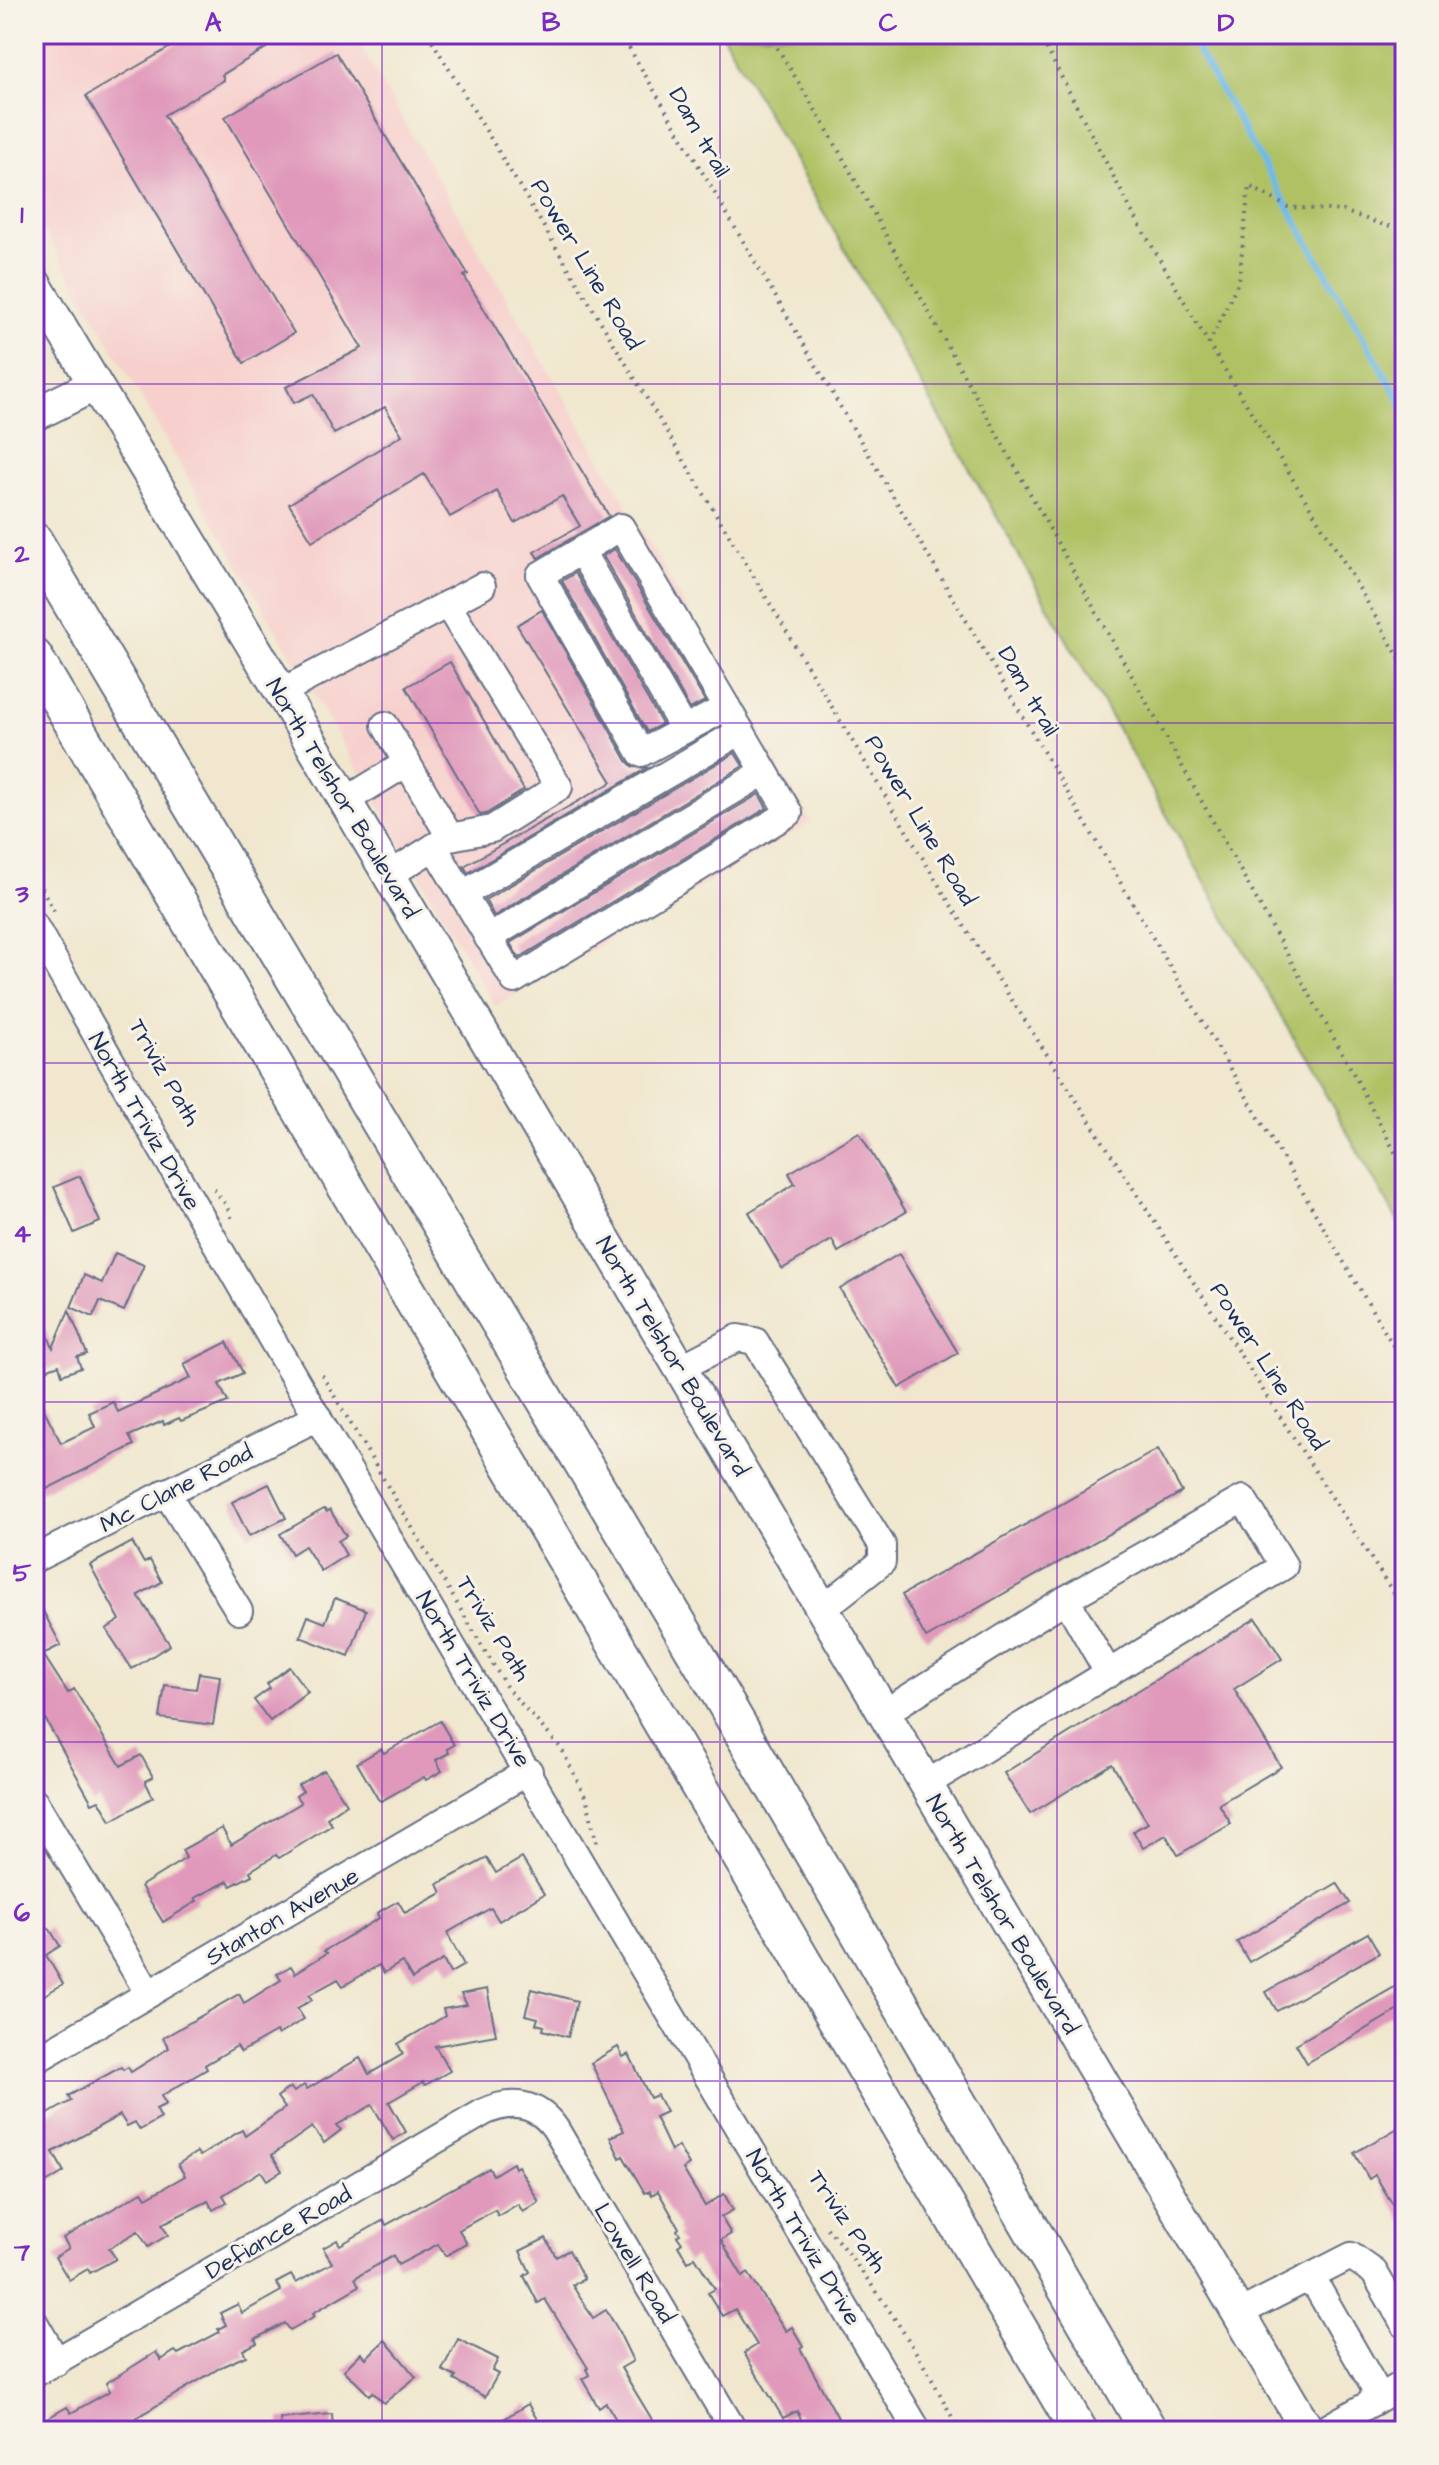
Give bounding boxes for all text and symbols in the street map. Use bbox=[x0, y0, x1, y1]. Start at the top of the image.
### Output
text: A bbox=[205, 5, 222, 41]
text: B bbox=[542, 5, 561, 41]
text: C bbox=[879, 5, 898, 41]
text: D bbox=[1218, 5, 1235, 41]
street label: Dam trail bbox=[660, 81, 739, 184]
street label: Power Line Road bbox=[522, 173, 651, 356]
text: 1 bbox=[20, 197, 24, 233]
text: 2 bbox=[14, 536, 30, 572]
street label: Dam trail bbox=[989, 640, 1068, 743]
street label: North Telshor Boulevard bbox=[257, 672, 427, 925]
street label: Power Line Road bbox=[856, 729, 985, 912]
text: 3 bbox=[14, 876, 29, 912]
street label: Triviz Path bbox=[120, 1013, 209, 1132]
street label: North Triviz Drive bbox=[79, 1026, 209, 1217]
text: 4 bbox=[13, 1216, 31, 1252]
street label: North Telshor Boulevard bbox=[587, 1230, 757, 1483]
street label: Power Line Road bbox=[1201, 1276, 1335, 1457]
street label: Mc Clane Road bbox=[94, 1436, 259, 1542]
text: 5 bbox=[13, 1555, 32, 1591]
street label: Triviz Path bbox=[447, 1569, 539, 1688]
street label: North Triviz Drive bbox=[407, 1585, 539, 1774]
street label: North Telshor Boulevard bbox=[917, 1788, 1087, 2041]
street label: Stanton Avenue bbox=[199, 1859, 366, 1975]
text: 6 bbox=[14, 1895, 31, 1931]
street label: North Triviz Drive bbox=[737, 2143, 869, 2332]
street label: Triviz Path bbox=[799, 2163, 895, 2280]
street label: Defiance Road bbox=[199, 2177, 358, 2288]
street label: Lowell Road bbox=[585, 2197, 683, 2330]
text: 7 bbox=[13, 2234, 30, 2270]

